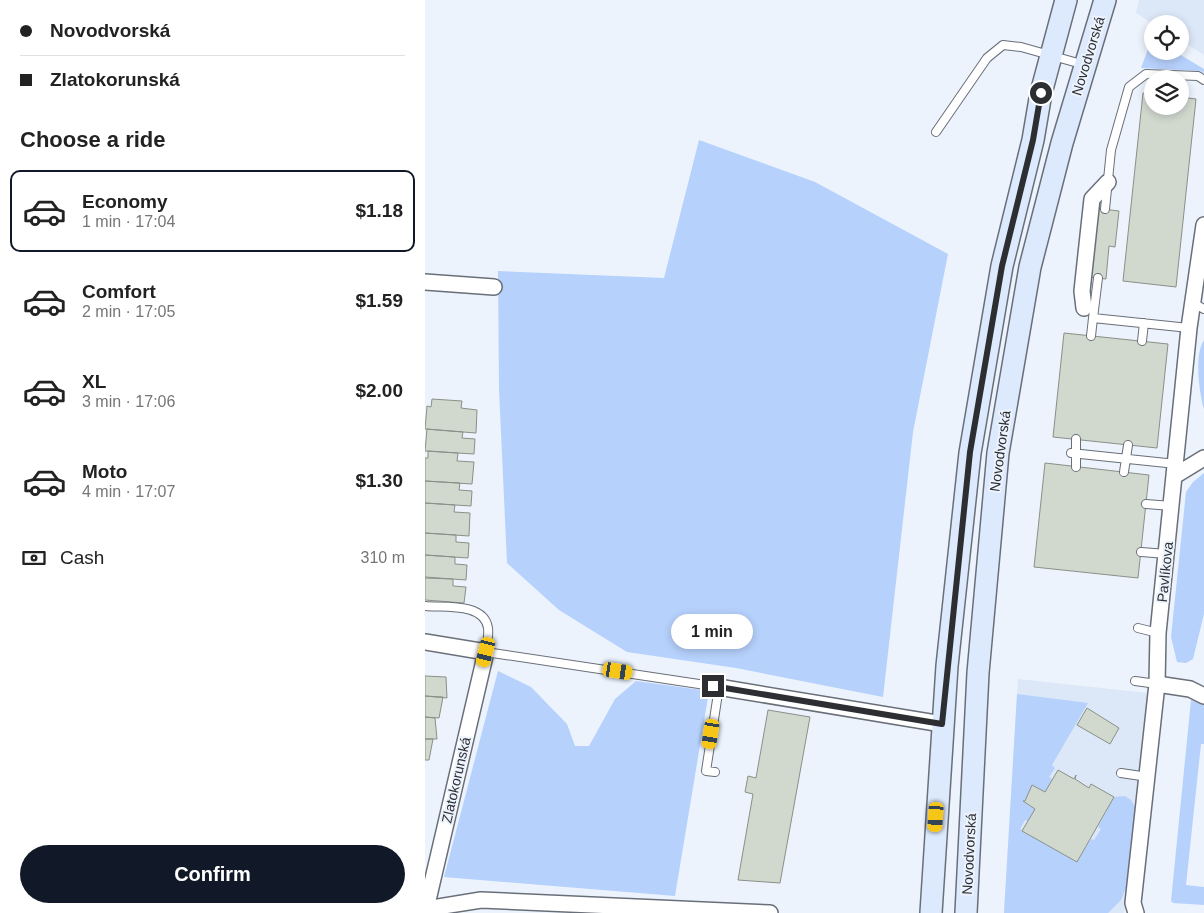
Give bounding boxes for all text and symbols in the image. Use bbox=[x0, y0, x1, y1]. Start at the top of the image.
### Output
street label: Novodvorská bbox=[1068, 14, 1108, 97]
map controls bbox=[1144, 15, 1189, 115]
button: locate bbox=[1144, 15, 1189, 60]
text: Novodvorská bbox=[50, 20, 170, 41]
text: Zlatokorunská bbox=[50, 69, 180, 90]
button: layers bbox=[1144, 70, 1189, 115]
route start bbox=[1030, 82, 1052, 104]
text: Choose a ride bbox=[20, 127, 165, 152]
icon: car bbox=[22, 189, 67, 234]
text: Economy bbox=[82, 191, 168, 212]
text: $1.18 bbox=[355, 200, 403, 221]
text: 1 min · 17:04 bbox=[82, 213, 175, 230]
icon: car bbox=[22, 279, 67, 324]
text: Comfort bbox=[82, 281, 156, 302]
text: $1.59 bbox=[355, 290, 403, 311]
text: 2 min · 17:05 bbox=[82, 303, 175, 320]
icon: car bbox=[22, 369, 67, 414]
text: XL bbox=[82, 371, 106, 392]
text: $2.00 bbox=[355, 380, 403, 401]
text: 3 min · 17:06 bbox=[82, 393, 175, 410]
street label: Novodvorská bbox=[986, 409, 1014, 493]
icon: car bbox=[22, 459, 67, 504]
text: Moto bbox=[82, 461, 127, 482]
text: $1.30 bbox=[355, 470, 403, 491]
text: 4 min · 17:07 bbox=[82, 483, 175, 500]
street label: Pavlíkova bbox=[1154, 541, 1176, 603]
icon: cash bbox=[20, 544, 48, 572]
text: Cash bbox=[60, 547, 104, 568]
text: 310 m bbox=[361, 549, 405, 566]
callout: 1 min bbox=[672, 614, 754, 648]
text: 1 min bbox=[691, 623, 733, 640]
car bbox=[475, 636, 496, 668]
car bbox=[602, 661, 633, 681]
route end bbox=[702, 675, 724, 697]
car bbox=[701, 718, 720, 750]
street label: Zlatokorunská bbox=[438, 735, 474, 825]
car bbox=[927, 802, 944, 832]
street label: Novodvorská bbox=[959, 813, 979, 895]
button: Confirm bbox=[20, 845, 405, 903]

